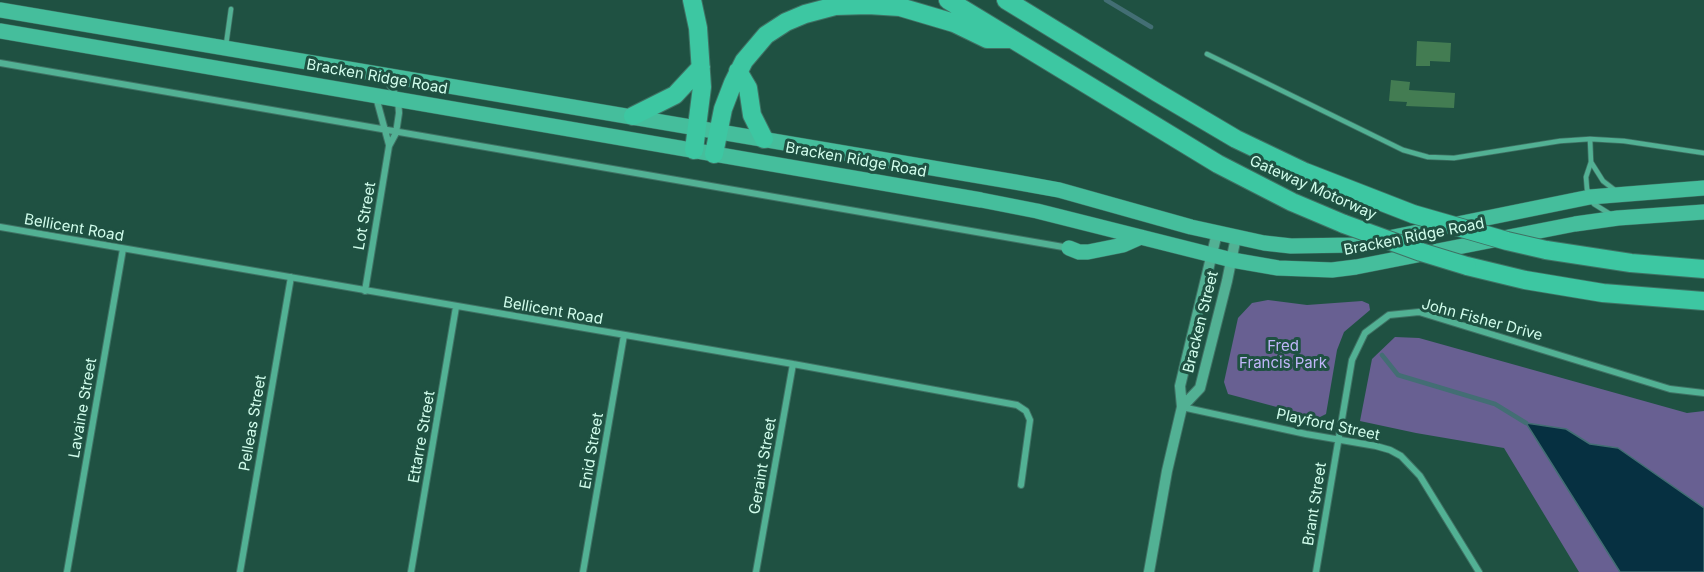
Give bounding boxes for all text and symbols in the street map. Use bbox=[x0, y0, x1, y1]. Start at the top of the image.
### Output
street label: Bracken Ridge Road bbox=[305, 56, 449, 98]
street label: Bracken Ridge Road bbox=[784, 139, 928, 181]
street label: Gateway Motorway bbox=[1247, 152, 1379, 224]
street label: Lot Street bbox=[350, 180, 380, 252]
street label: Bellicent Road bbox=[23, 210, 125, 246]
street label: Bracken Ridge Road bbox=[1342, 215, 1486, 259]
street label: Bracken Street bbox=[1180, 269, 1222, 375]
street label: Bellicent Road bbox=[502, 293, 604, 329]
street label: John Fisher Drive bbox=[1419, 295, 1545, 345]
park label: Fred Francis Park bbox=[1239, 337, 1327, 372]
street label: Lavaine Street bbox=[65, 357, 101, 459]
street label: Pelleas Street bbox=[236, 374, 270, 472]
street label: Ettarre Street bbox=[405, 389, 439, 485]
street label: Playford Street bbox=[1275, 405, 1381, 445]
street label: Enid Street bbox=[576, 411, 608, 491]
street label: Geraint Street bbox=[746, 416, 780, 516]
street label: Brant Street bbox=[1300, 461, 1330, 547]

